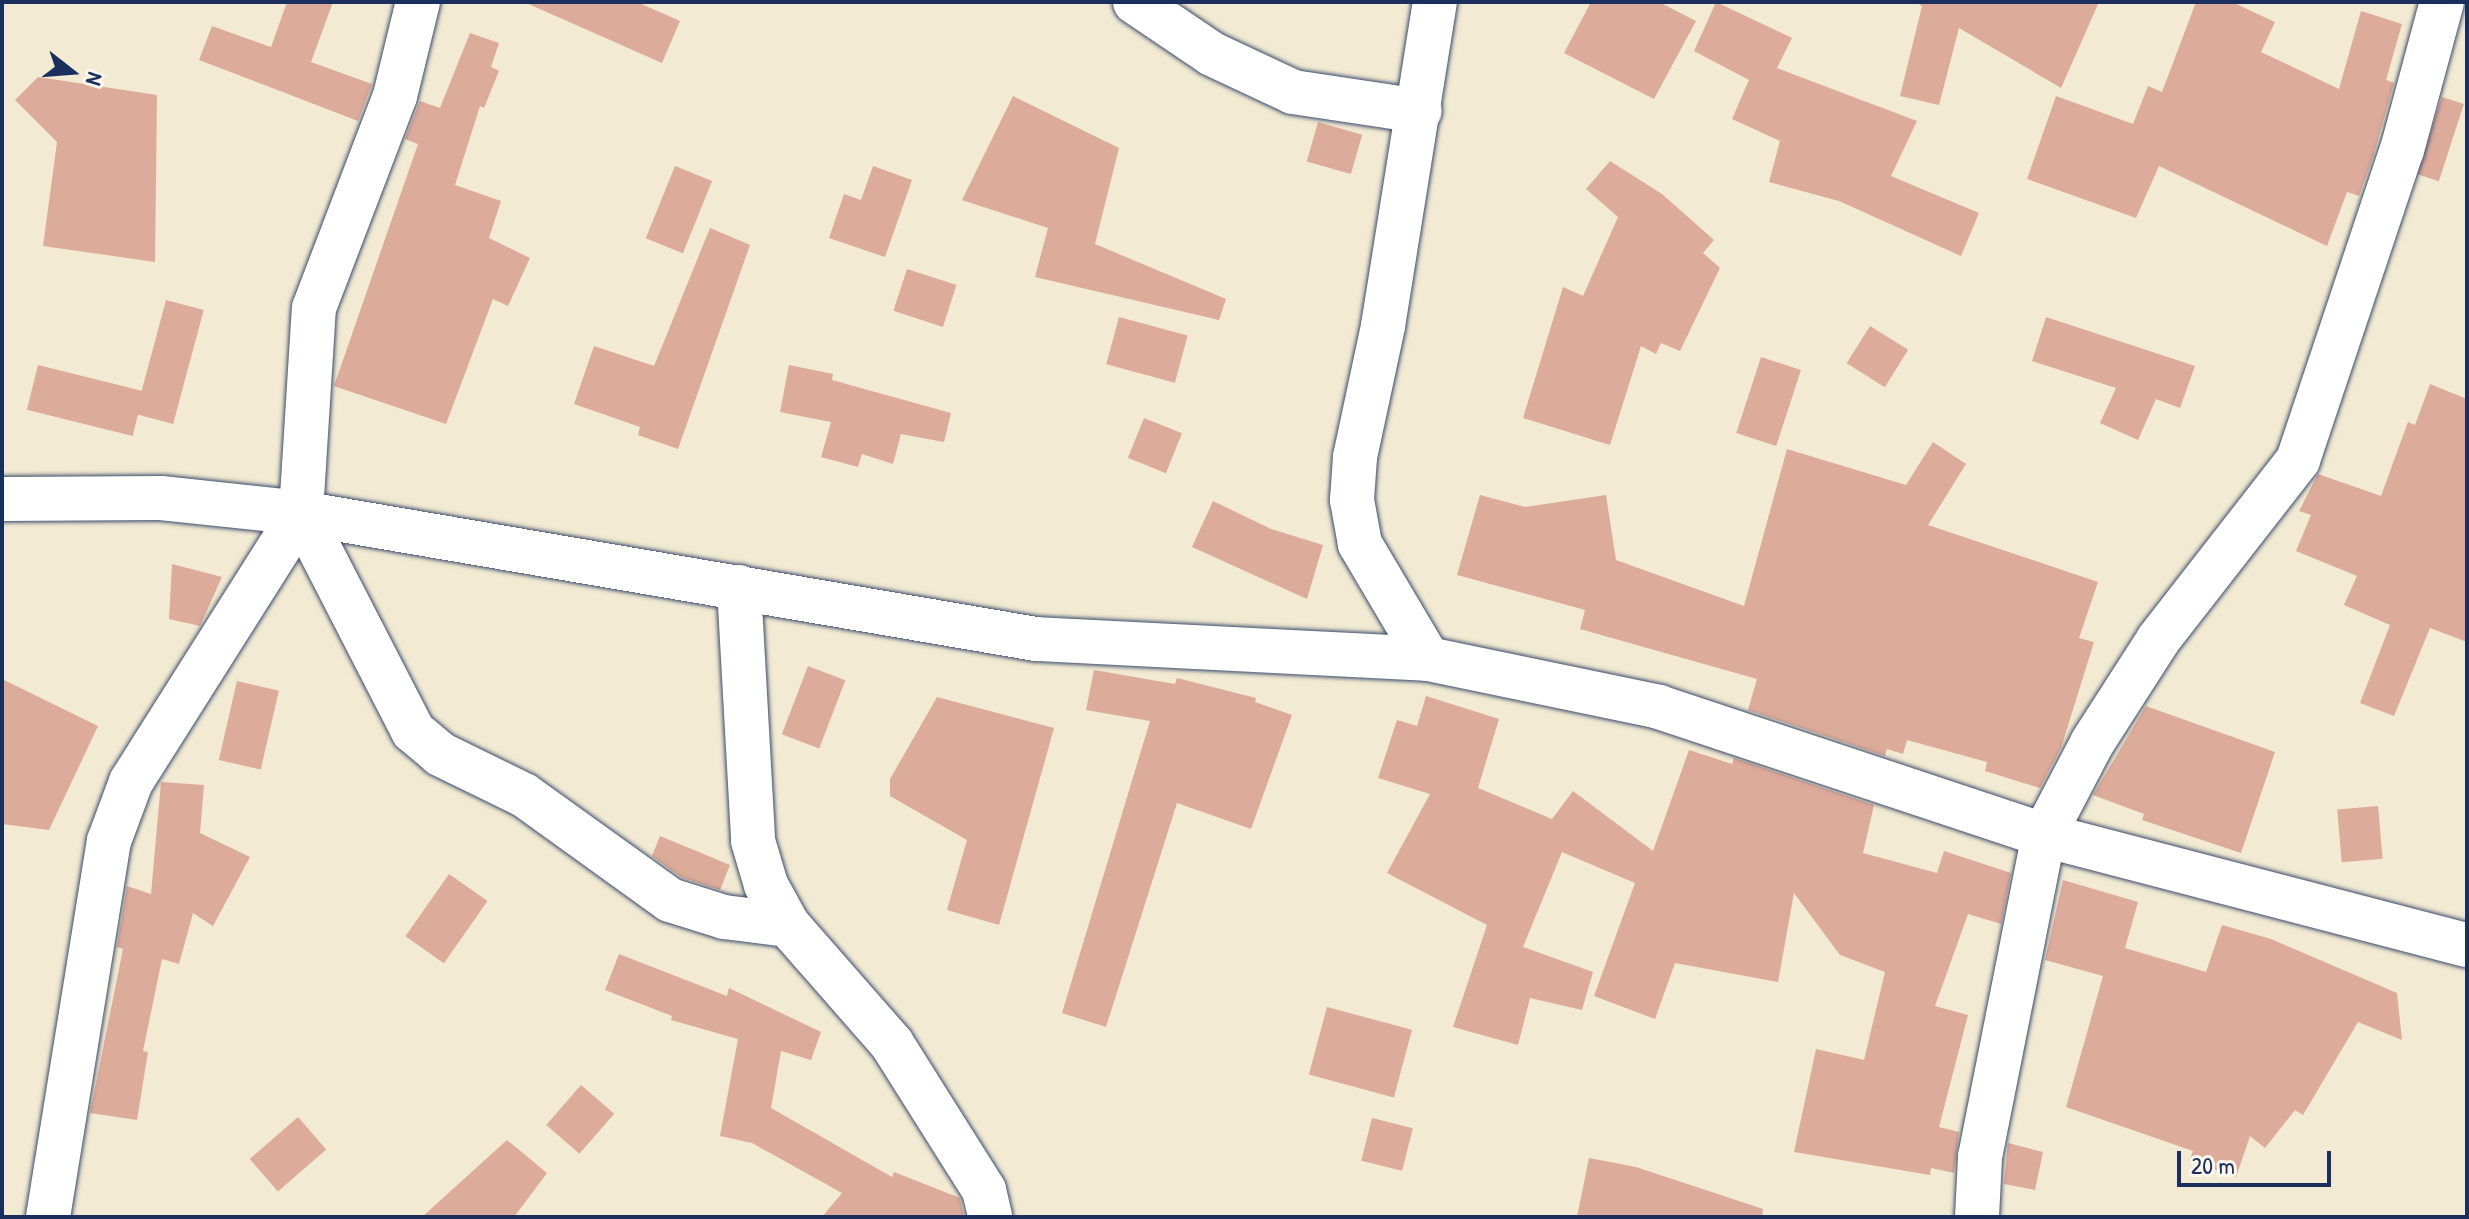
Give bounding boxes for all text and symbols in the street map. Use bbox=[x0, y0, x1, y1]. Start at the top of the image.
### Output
north arrow bbox=[32, 32, 112, 112]
text: N bbox=[79, 69, 111, 89]
scale bar bbox=[2181, 1135, 2335, 1185]
text: 20 m bbox=[2191, 1149, 2235, 1181]

